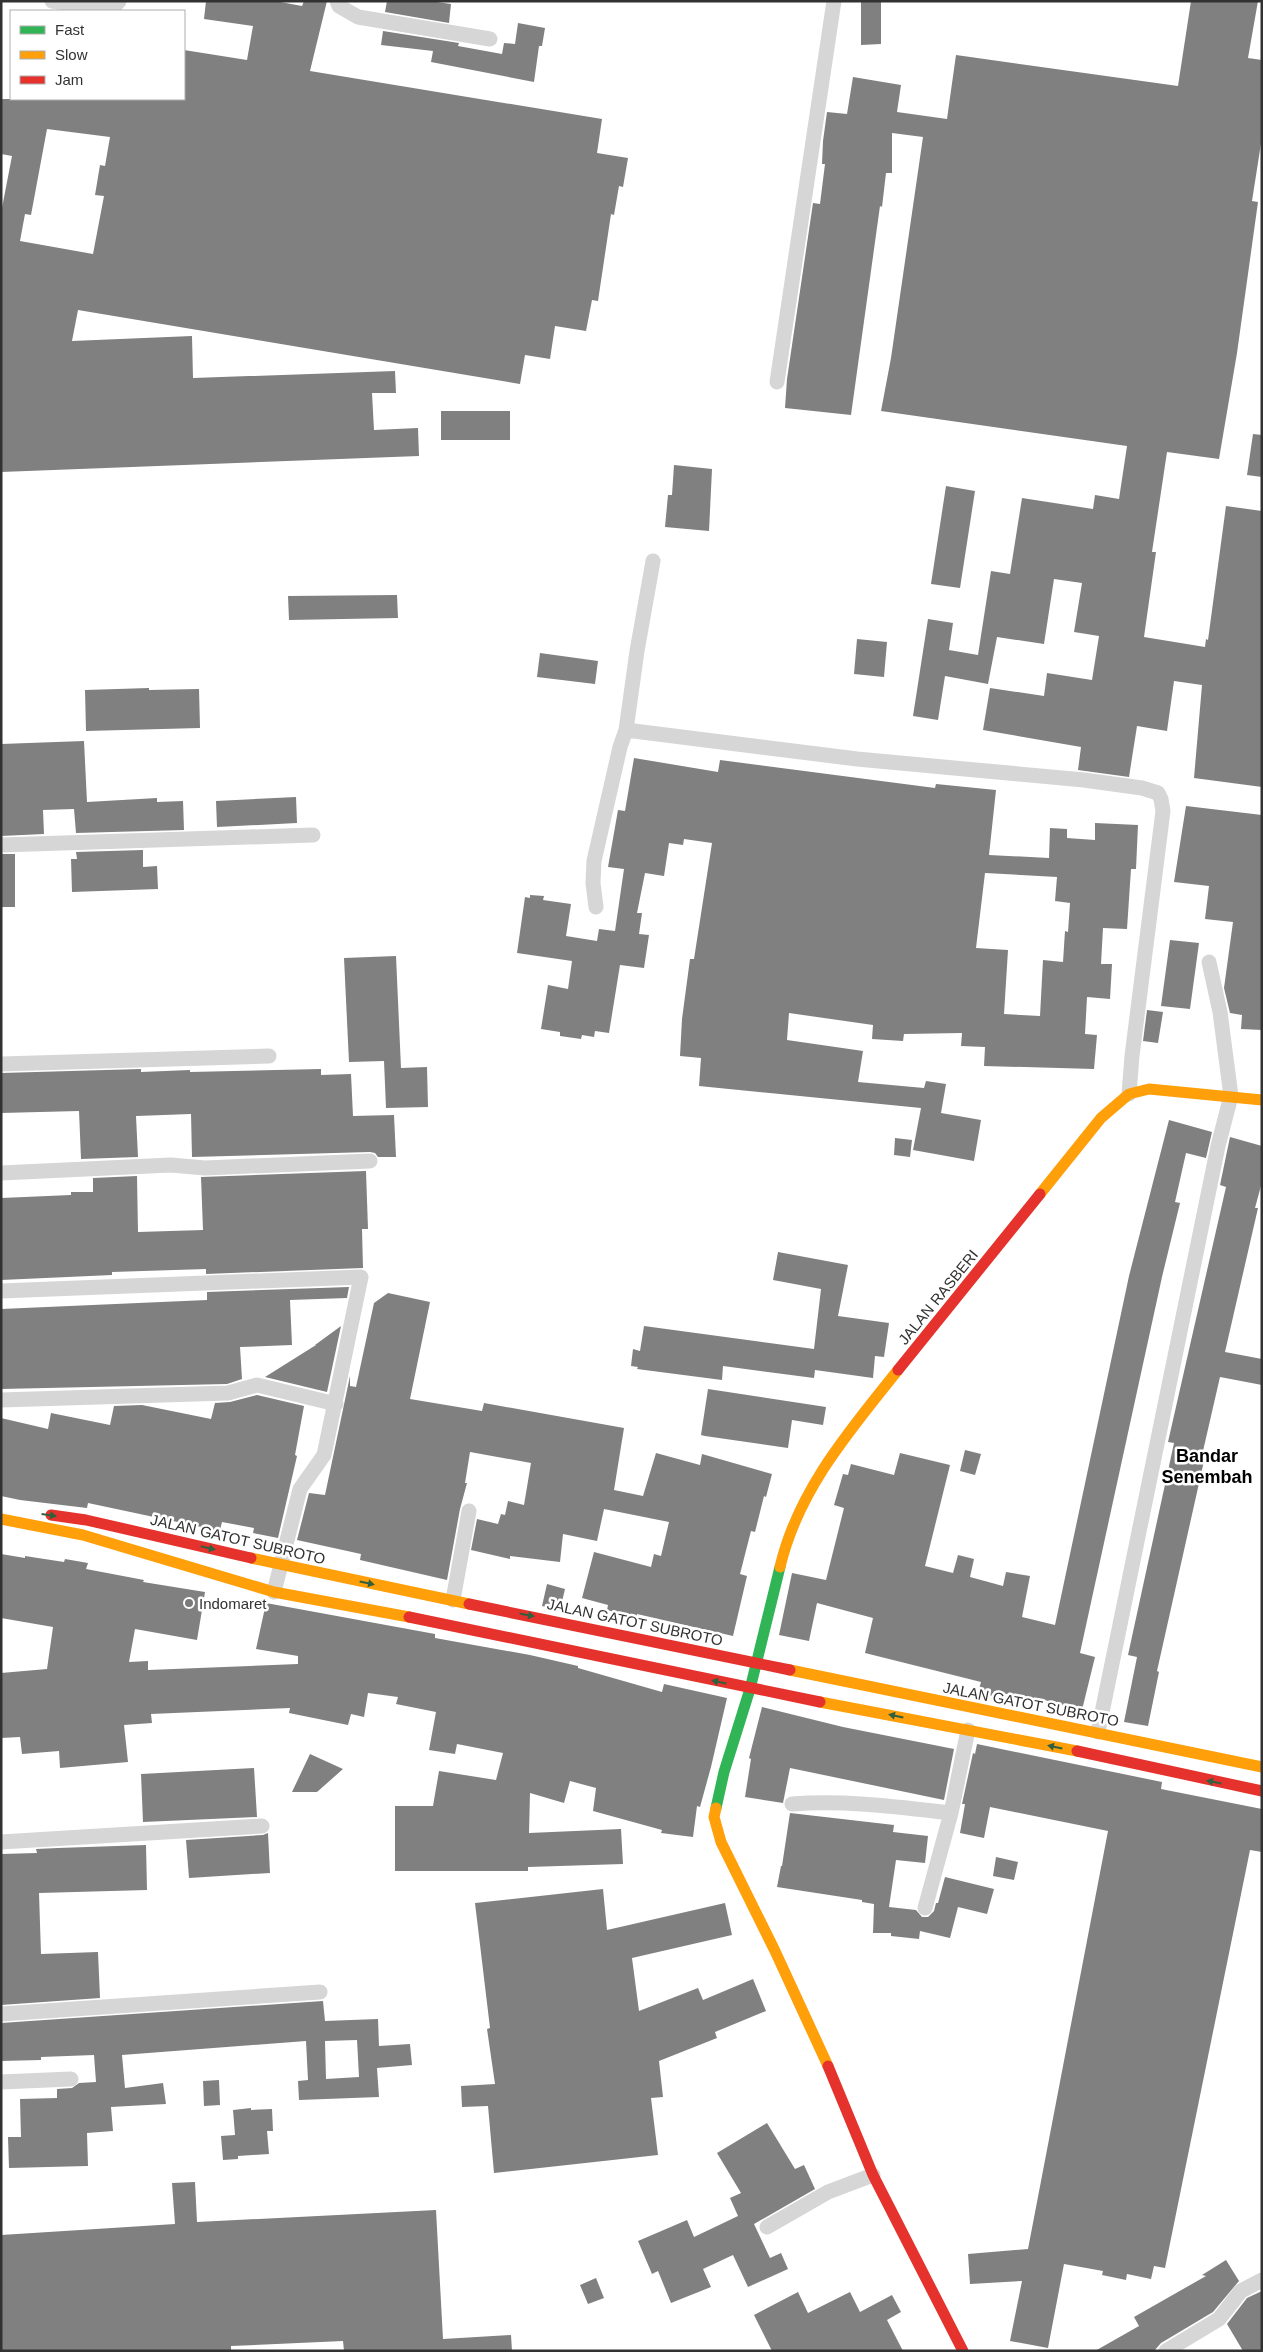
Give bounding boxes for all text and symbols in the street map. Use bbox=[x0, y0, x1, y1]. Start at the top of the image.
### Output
legend bbox=[10, 10, 185, 100]
text: Fast bbox=[55, 21, 85, 38]
text: Slow bbox=[55, 46, 88, 63]
text: Jam bbox=[55, 71, 83, 88]
street label: JALAN RASBERI bbox=[895, 1246, 981, 1348]
district label: Bandar Senembah bbox=[1161, 1446, 1253, 1487]
one-way arrow bbox=[42, 1511, 58, 1519]
street label: JALAN GATOT SUBROTO bbox=[149, 1511, 327, 1567]
one-way arrow bbox=[201, 1544, 216, 1552]
one-way arrow bbox=[360, 1579, 376, 1587]
place label: Indomaret bbox=[199, 1595, 267, 1612]
street label: JALAN GATOT SUBROTO bbox=[546, 1595, 724, 1649]
marker: Indomaret bbox=[183, 1597, 195, 1609]
one-way arrow bbox=[519, 1611, 535, 1619]
one-way arrow bbox=[711, 1678, 726, 1686]
street label: JALAN GATOT SUBROTO bbox=[942, 1679, 1120, 1729]
one-way arrow bbox=[887, 1711, 903, 1719]
one-way arrow bbox=[1048, 1743, 1063, 1751]
one-way arrow bbox=[1205, 1777, 1221, 1785]

